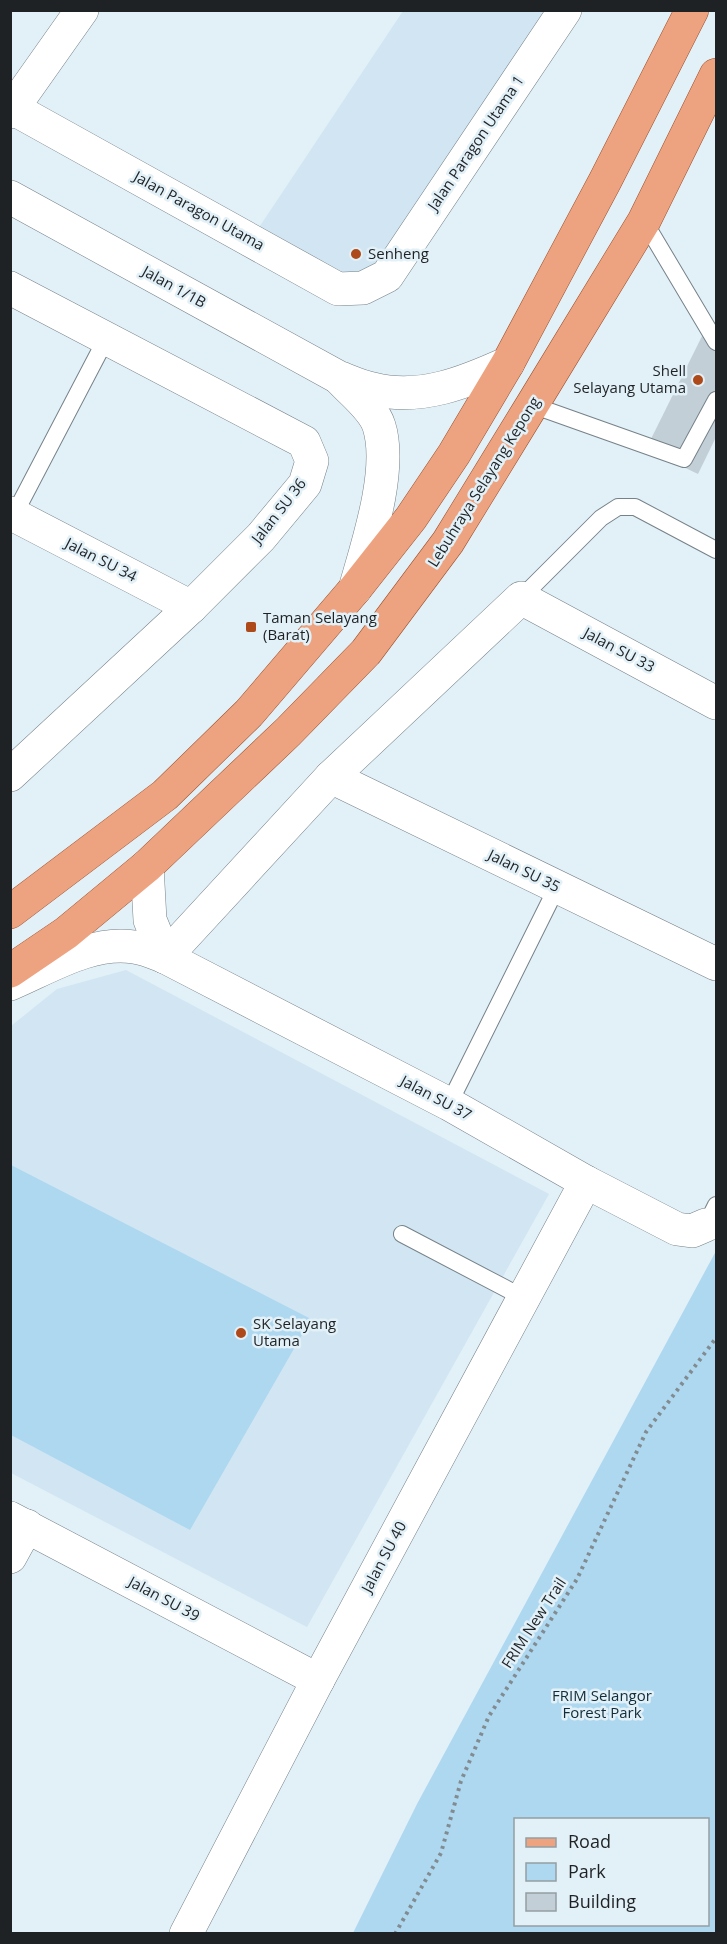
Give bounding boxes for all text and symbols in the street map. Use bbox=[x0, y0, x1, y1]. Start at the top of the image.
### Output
street label: Jalan Paragon Utama 1 bbox=[421, 71, 528, 216]
street label: Jalan Paragon Utama bbox=[129, 165, 268, 254]
place label: Senheng bbox=[368, 243, 429, 263]
marker: Senheng bbox=[349, 247, 363, 261]
street label: Jalan 1/1B bbox=[137, 259, 210, 312]
place label: Shell Selayang Utama bbox=[573, 360, 686, 397]
marker: Shell Selayang Utama bbox=[691, 373, 705, 387]
street label: Lebuhraya Selayang Kepong bbox=[422, 393, 544, 570]
street label: Jalan SU 36 bbox=[245, 474, 310, 549]
street label: Jalan SU 34 bbox=[60, 532, 141, 586]
place label: Taman Selayang (Barat) bbox=[263, 607, 377, 644]
marker: Taman Selayang (Barat) bbox=[244, 620, 258, 634]
street label: Jalan SU 33 bbox=[579, 621, 659, 676]
street label: Jalan SU 35 bbox=[483, 843, 564, 896]
street label: Jalan SU 37 bbox=[396, 1069, 476, 1124]
place label: SK Selayang Utama bbox=[253, 1313, 336, 1350]
marker: SK Selayang Utama bbox=[234, 1326, 248, 1340]
street label: Jalan SU 40 bbox=[355, 1517, 410, 1597]
street label: Jalan SU 39 bbox=[124, 1570, 204, 1625]
street label: FRIM New Trail bbox=[496, 1573, 570, 1672]
park label: FRIM Selangor Forest Park bbox=[552, 1685, 652, 1722]
legend bbox=[514, 1818, 709, 1926]
text: Road bbox=[568, 1829, 611, 1853]
text: Park bbox=[568, 1859, 606, 1883]
text: Building bbox=[568, 1889, 636, 1913]

